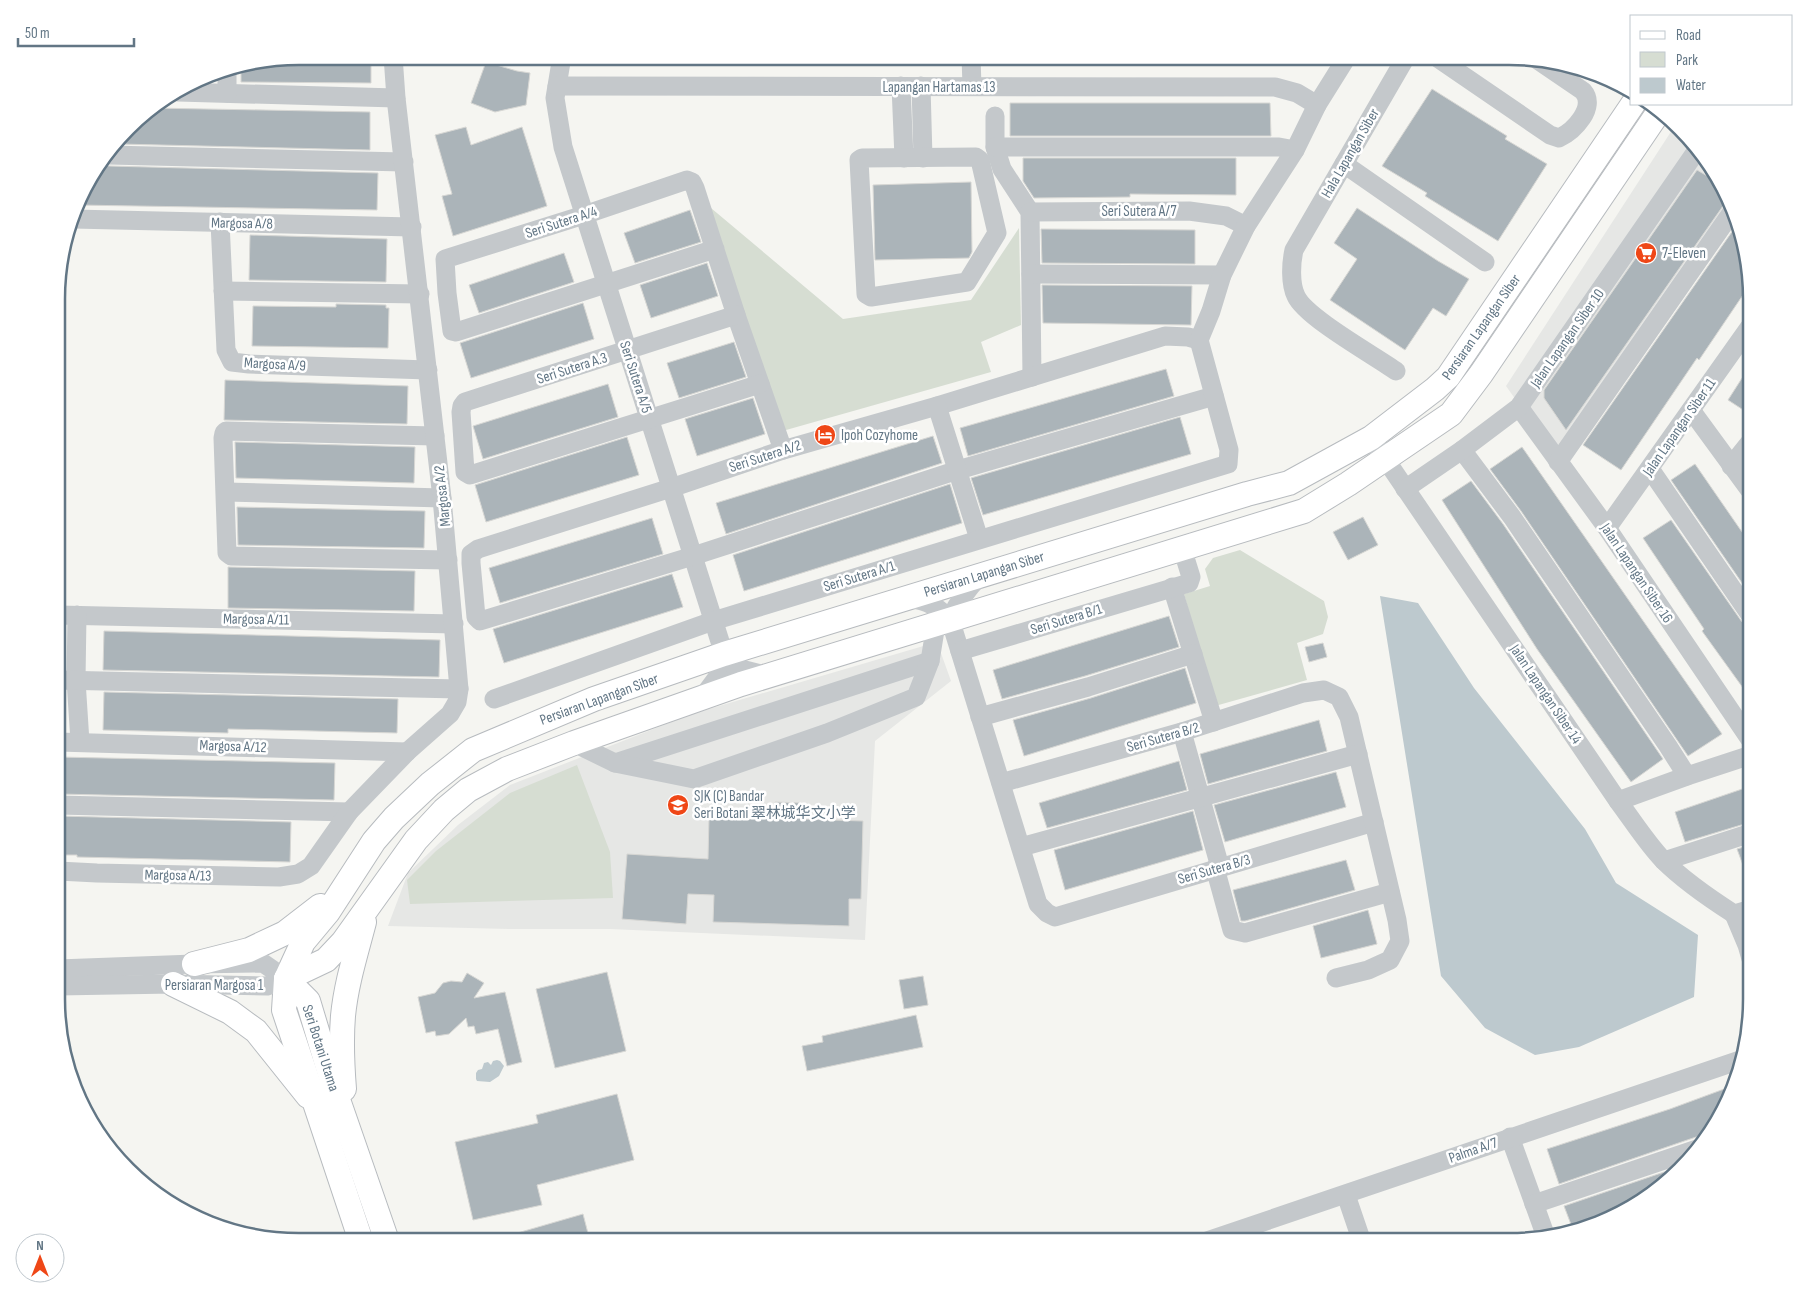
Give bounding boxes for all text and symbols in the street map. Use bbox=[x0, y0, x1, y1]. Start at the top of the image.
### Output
scale bar bbox=[18, 15, 134, 47]
legend bbox=[1630, 15, 1793, 105]
text: 50 m bbox=[25, 24, 50, 43]
text: Road bbox=[1676, 26, 1701, 45]
text: Park bbox=[1676, 51, 1698, 70]
text: Water bbox=[1676, 76, 1707, 95]
street label: Lapangan Hartamas 13 bbox=[883, 78, 995, 97]
street label: Hala Lapangan Siber bbox=[1317, 105, 1384, 201]
street label: Seri Sutera A/4 bbox=[523, 202, 599, 243]
street label: Seri Sutera A/7 bbox=[1101, 202, 1177, 221]
street label: Margosa A/8 bbox=[211, 213, 273, 234]
supermarket icon: 7-Eleven bbox=[1634, 241, 1658, 265]
place label: 7-Eleven bbox=[1662, 244, 1706, 263]
street label: Persiaran Lapangan Siber bbox=[1438, 270, 1525, 384]
street label: Jalan Lapangan Siber 10 bbox=[1526, 285, 1609, 392]
street label: Seri Sutera A/5 bbox=[615, 339, 656, 416]
street label: Seri Sutera A.3 bbox=[535, 348, 610, 389]
street label: Margosa A/9 bbox=[243, 353, 306, 376]
street label: Jalan Lapangan Siber 11 bbox=[1638, 374, 1721, 481]
hotel icon: Ipoh Cozyhome bbox=[813, 423, 837, 447]
place label: Ipoh Cozyhome bbox=[841, 426, 918, 445]
street label: Seri Sutera A/2 bbox=[727, 436, 804, 477]
street label: Margosa A/2 bbox=[430, 464, 455, 528]
street label: Jalan Lapangan Siber 16 bbox=[1596, 519, 1677, 627]
street label: Persiaran Lapangan Siber bbox=[922, 547, 1047, 602]
street label: Seri Sutera A/1 bbox=[821, 556, 898, 596]
street label: Seri Sutera B/1 bbox=[1028, 599, 1105, 639]
street label: Margosa A/11 bbox=[223, 609, 290, 630]
street label: Jalan Lapangan Siber 14 bbox=[1505, 640, 1586, 748]
street label: Persiaran Lapangan Siber bbox=[537, 669, 662, 730]
street label: Seri Sutera B/2 bbox=[1125, 718, 1202, 757]
street label: Margosa A/12 bbox=[199, 736, 267, 757]
place label: SJK (C) Bandar Seri Botani 翠林城华文小学 bbox=[694, 787, 856, 823]
school or university icon: SJK (C) Bandar Seri Botani 翠林城华文小学 bbox=[666, 793, 690, 817]
street label: Seri Sutera B/3 bbox=[1176, 850, 1253, 889]
street label: Margosa A/13 bbox=[144, 865, 212, 886]
street label: Persiaran Margosa 1 bbox=[165, 976, 264, 995]
street label: Seri Botani Utama bbox=[298, 1003, 344, 1094]
street label: Palma A/7 bbox=[1446, 1133, 1500, 1168]
north arrow bbox=[15, 1233, 65, 1283]
text: N bbox=[36, 1237, 44, 1254]

